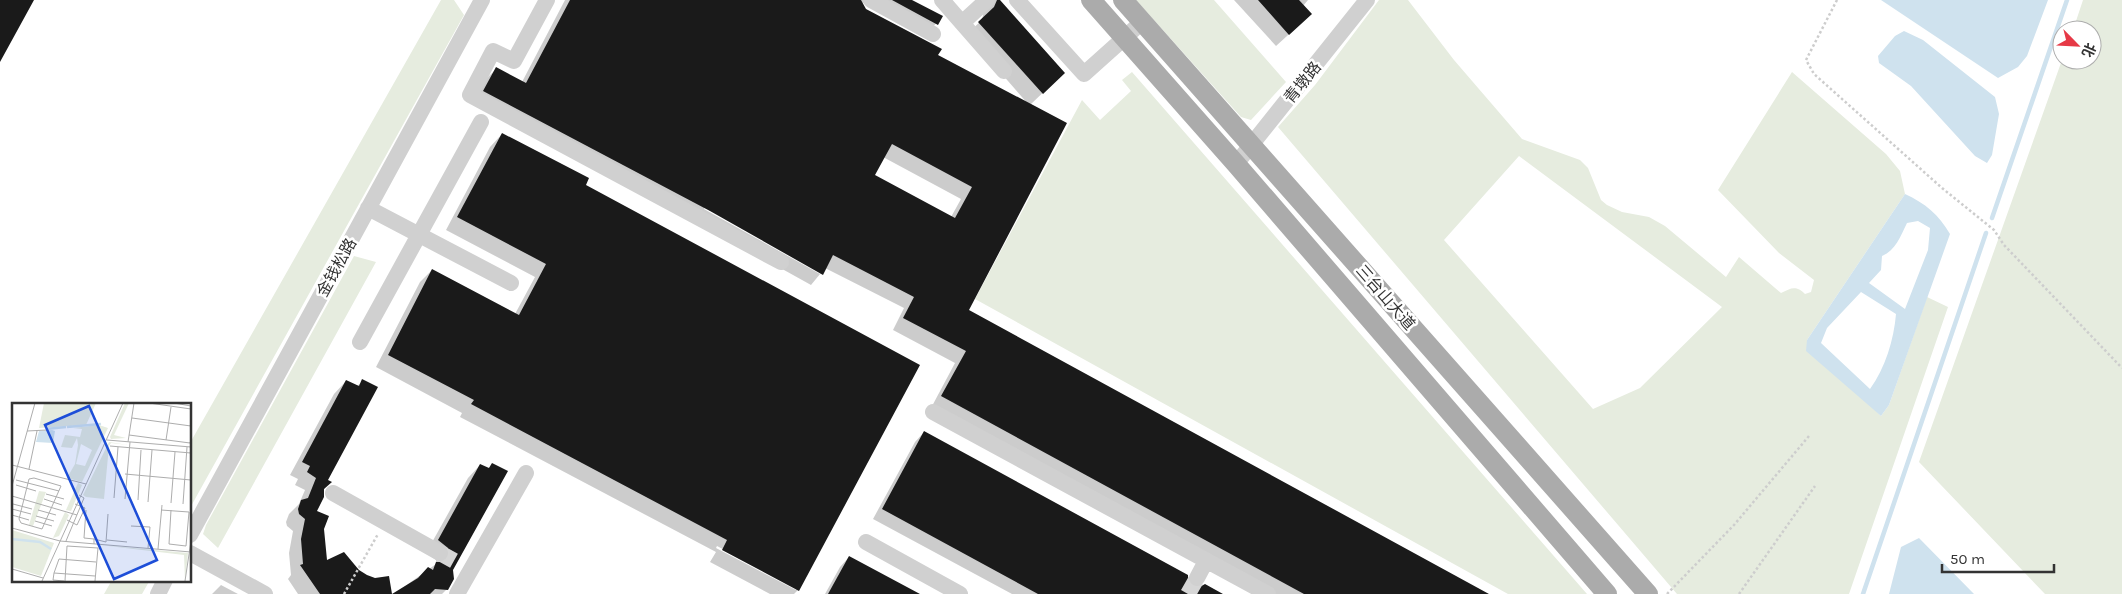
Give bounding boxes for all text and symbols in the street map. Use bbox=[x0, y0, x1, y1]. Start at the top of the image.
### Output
north arrow bbox=[2052, 20, 2102, 70]
text: 北 bbox=[2078, 40, 2099, 60]
street label: 青墩路 bbox=[1280, 58, 1325, 107]
street label: 金钱松路 bbox=[313, 235, 360, 300]
street label: 三台山大道 bbox=[1352, 261, 1419, 334]
inset map bbox=[12, 403, 191, 582]
scale bar bbox=[1942, 542, 2054, 574]
text: 50 m bbox=[1950, 550, 1985, 568]

